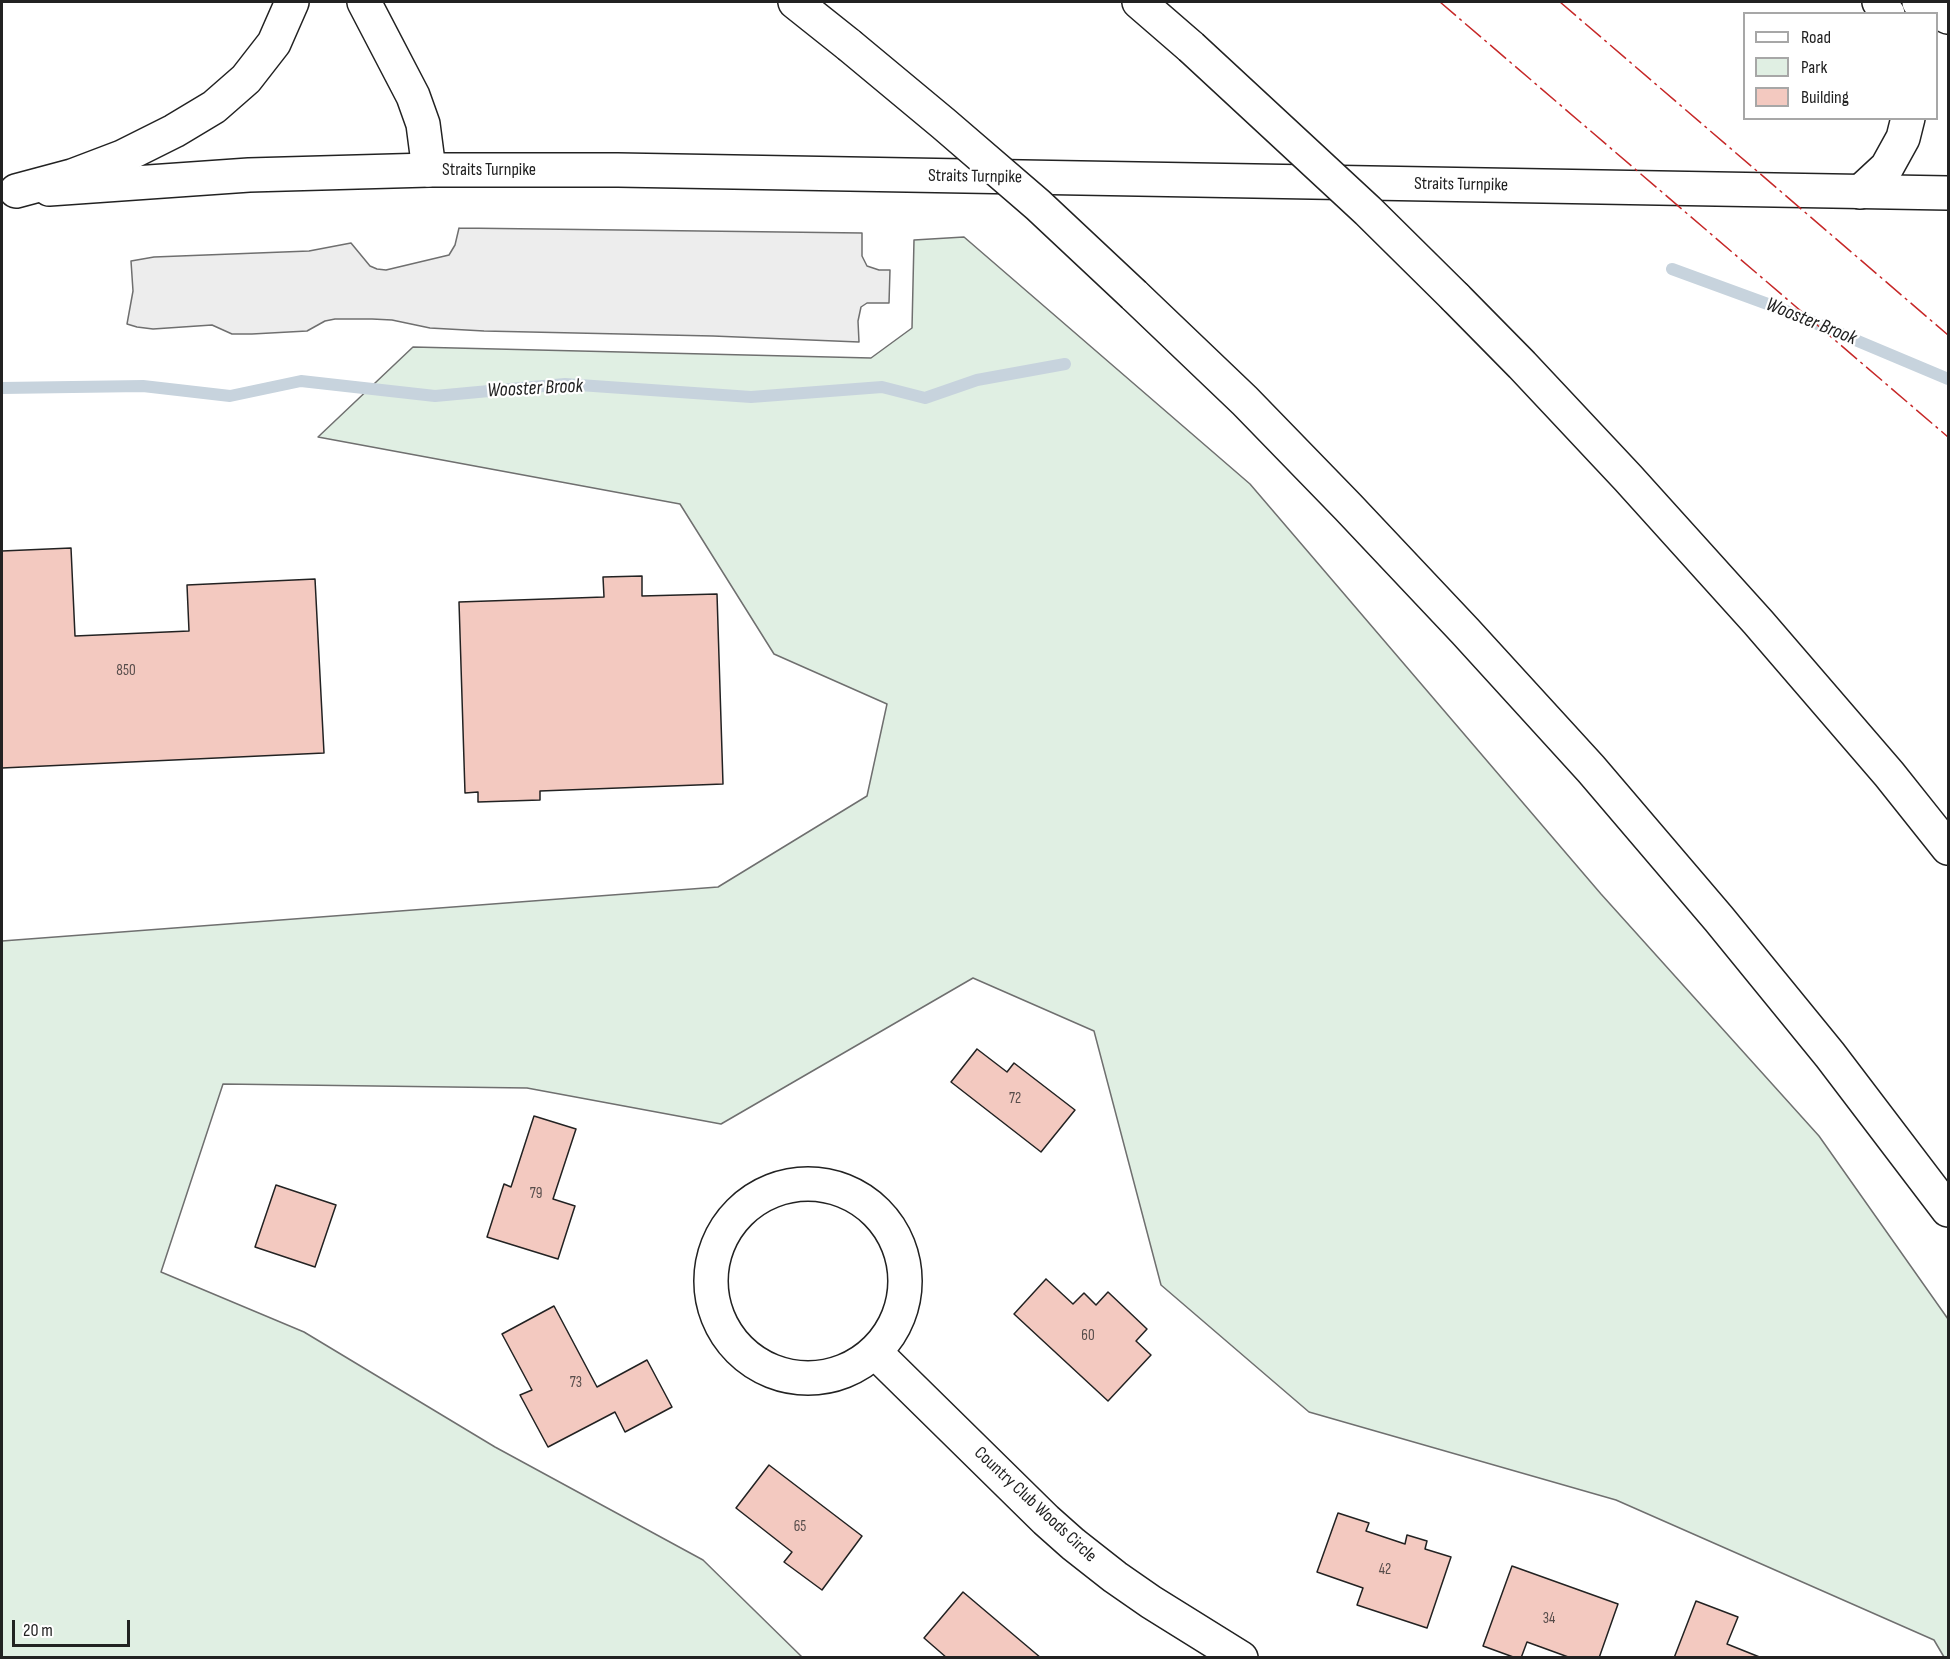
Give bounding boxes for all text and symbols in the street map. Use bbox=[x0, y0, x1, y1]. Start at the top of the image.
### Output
legend bbox=[1743, 12, 1938, 120]
text: Road bbox=[1801, 27, 1831, 48]
text: Park bbox=[1801, 57, 1827, 78]
text: Building bbox=[1801, 87, 1849, 108]
street label: Straits Turnpike bbox=[442, 159, 536, 181]
street label: Straits Turnpike bbox=[928, 165, 1022, 189]
street label: Straits Turnpike bbox=[1414, 173, 1508, 197]
water label: Wooster Brook bbox=[1762, 293, 1860, 351]
water label: Wooster Brook bbox=[487, 375, 583, 403]
house number: 850 bbox=[116, 662, 136, 680]
house number: 72 bbox=[1009, 1090, 1021, 1108]
house number: 79 bbox=[530, 1185, 542, 1203]
house number: 60 bbox=[1081, 1327, 1095, 1345]
house number: 73 bbox=[570, 1374, 582, 1392]
street label: Country Club Woods Circle bbox=[969, 1443, 1101, 1567]
house number: 65 bbox=[794, 1518, 806, 1536]
house number: 42 bbox=[1379, 1561, 1391, 1579]
scale bar bbox=[15, 1608, 134, 1646]
house number: 34 bbox=[1543, 1610, 1555, 1628]
text: 20 m bbox=[23, 1620, 53, 1641]

